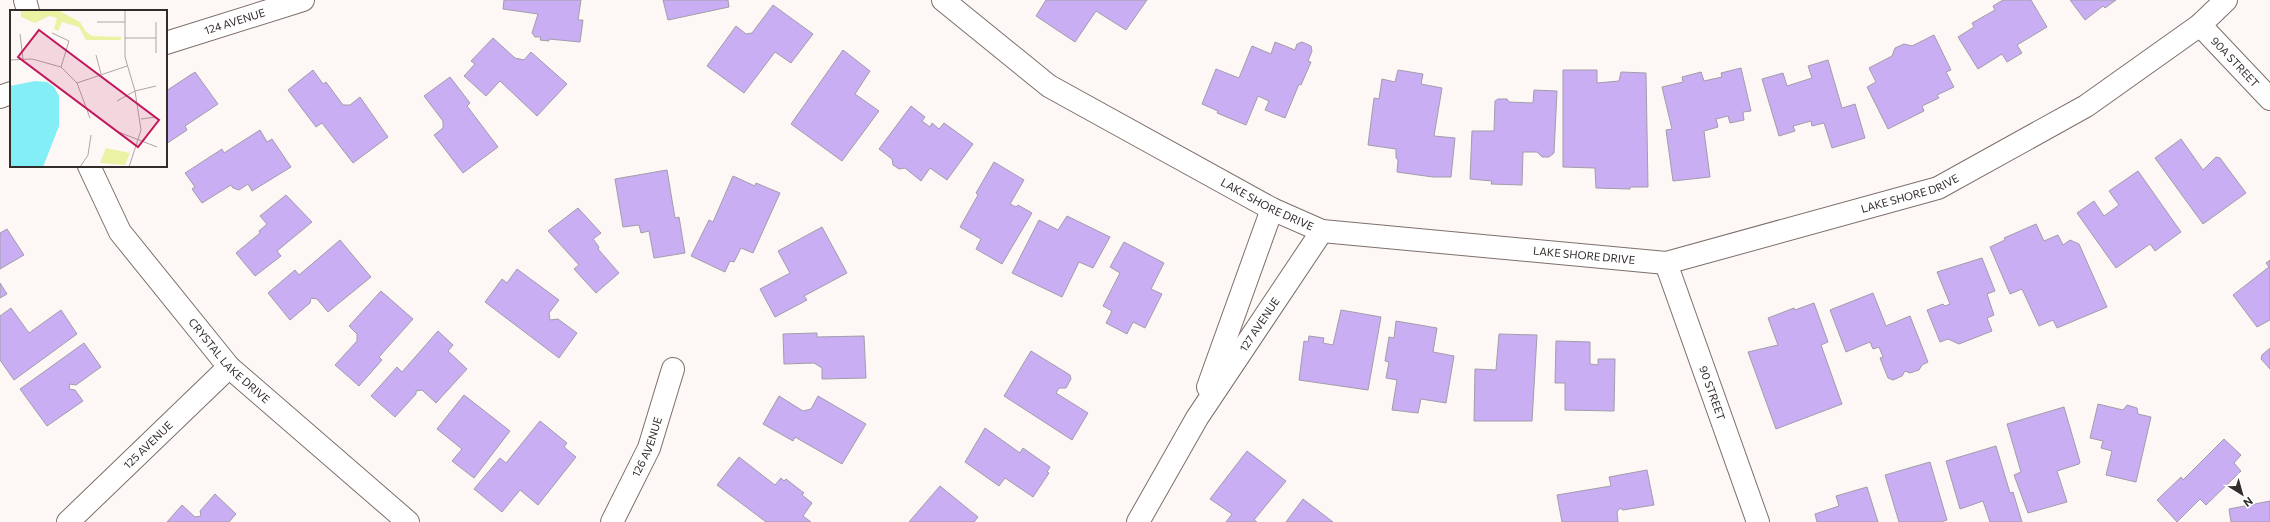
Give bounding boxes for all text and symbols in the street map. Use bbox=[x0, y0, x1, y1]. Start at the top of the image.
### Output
street label: 124 AVENUE bbox=[202, 5, 267, 37]
inset map bbox=[10, 10, 167, 167]
street label: 90A STREET bbox=[2209, 34, 2262, 89]
street label: LAKE SHORE DRIVE bbox=[1859, 171, 1961, 215]
street label: LAKE SHORE DRIVE bbox=[1219, 175, 1316, 233]
street label: LAKE SHORE DRIVE bbox=[1533, 244, 1636, 266]
street label: 127 AVENUE bbox=[1236, 295, 1282, 354]
street label: CRYSTAL LAKE DRIVE bbox=[186, 315, 273, 405]
street label: 90 STREET bbox=[1697, 364, 1728, 422]
street label: 126 AVENUE bbox=[629, 415, 664, 479]
street label: 125 AVENUE bbox=[120, 418, 175, 471]
north arrow bbox=[2222, 474, 2262, 514]
text: N bbox=[2241, 495, 2256, 510]

